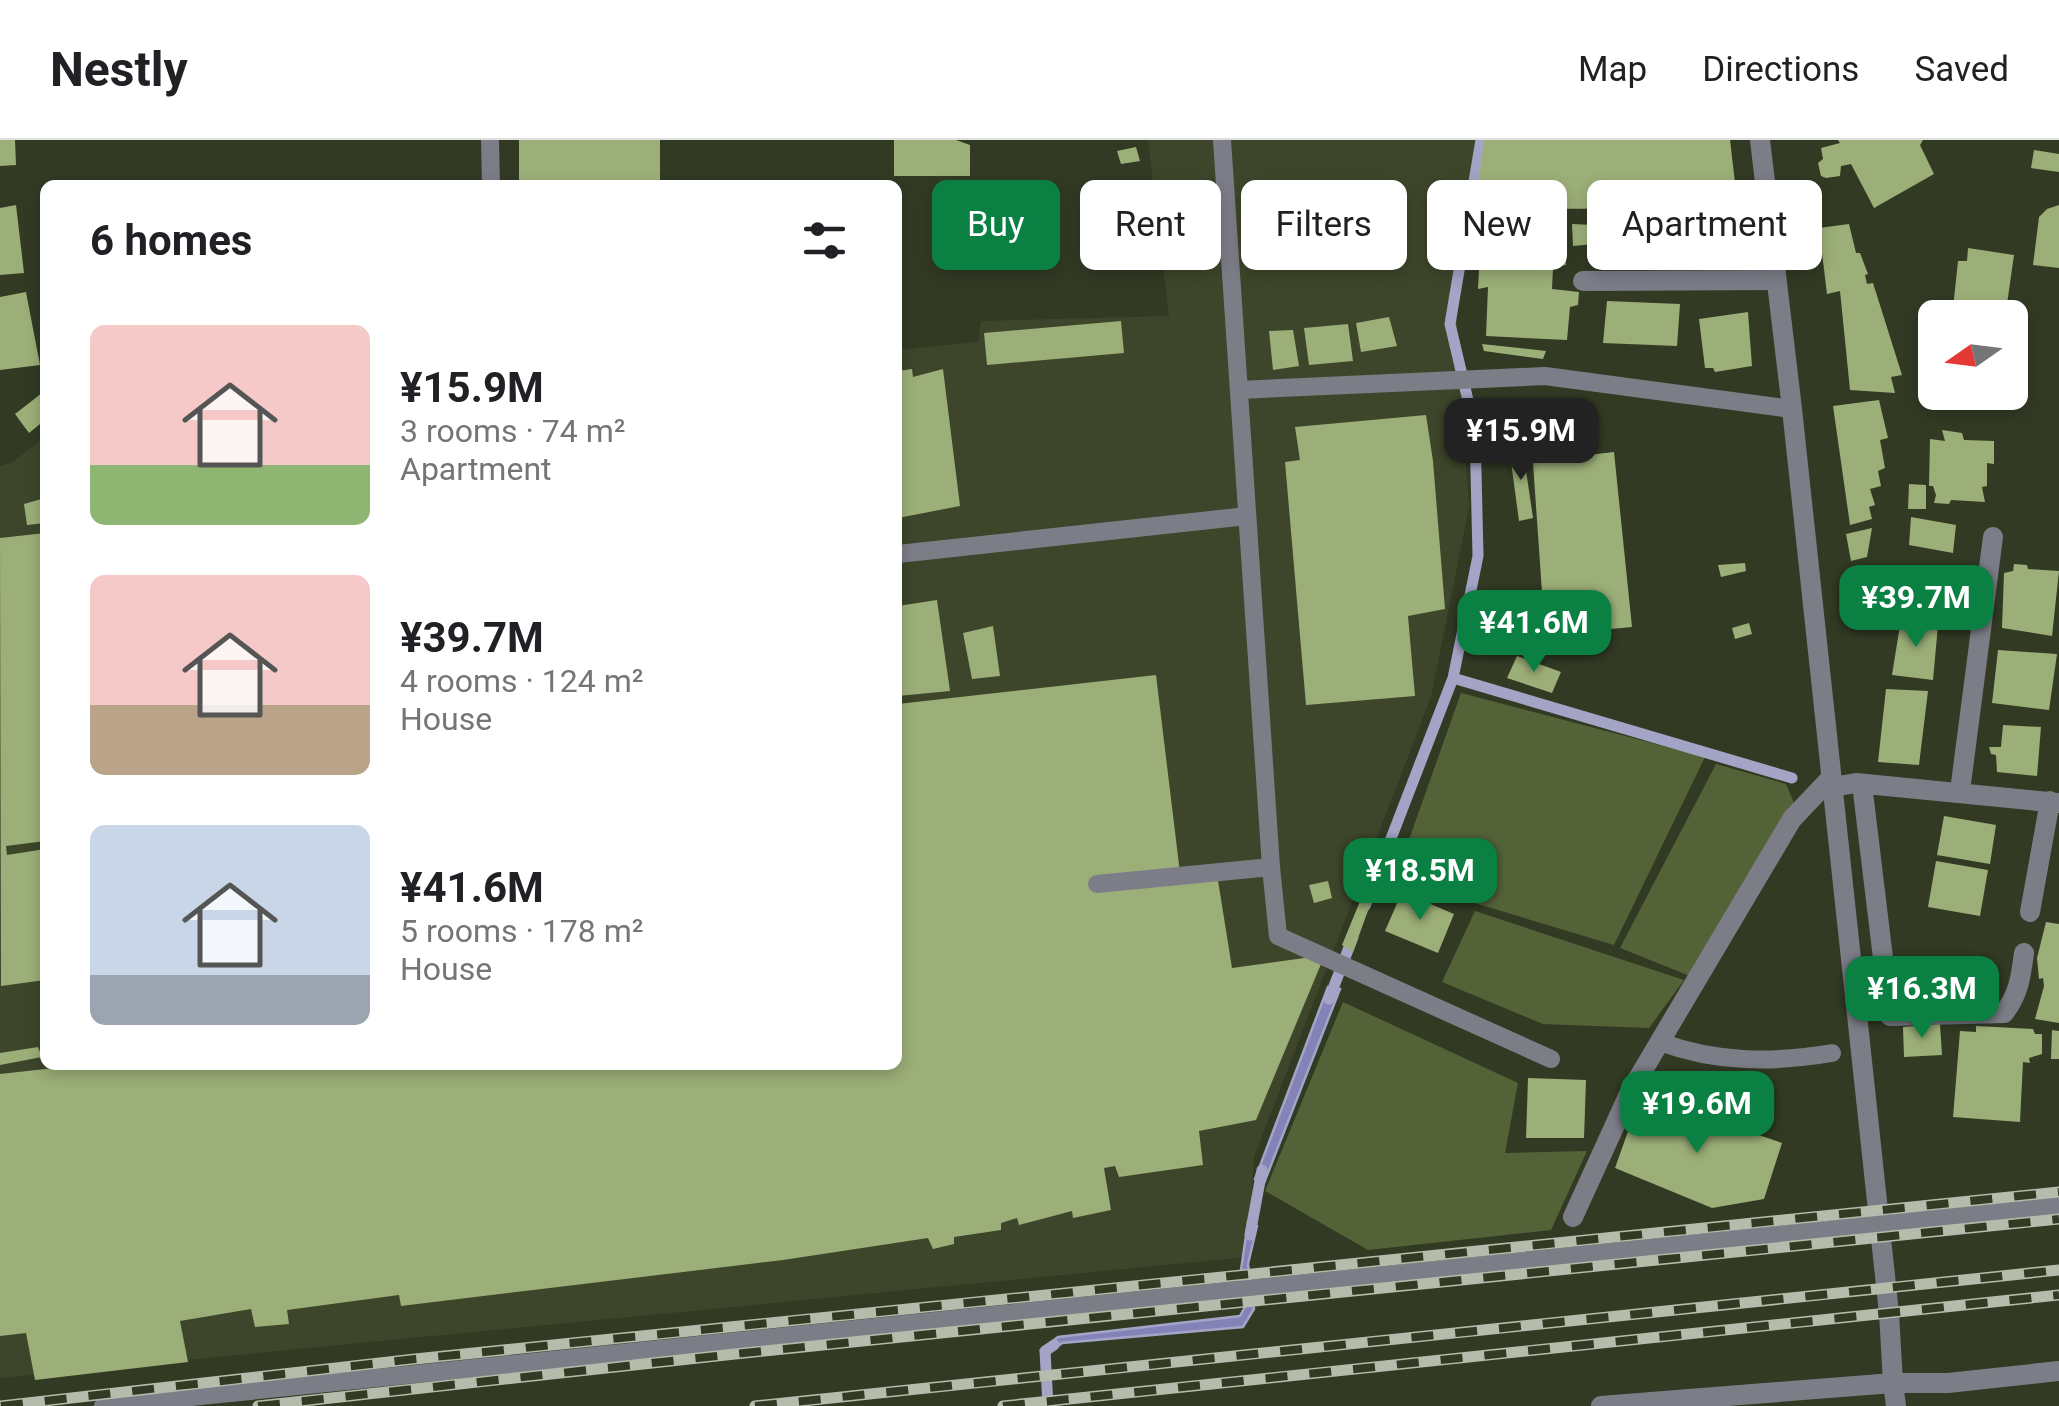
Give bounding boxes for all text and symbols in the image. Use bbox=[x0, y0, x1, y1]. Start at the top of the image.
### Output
text: Nestly bbox=[50, 41, 188, 98]
text: Map bbox=[1578, 49, 1647, 90]
text: Directions bbox=[1702, 49, 1859, 90]
text: Saved bbox=[1914, 49, 2009, 90]
chip: Buy bbox=[932, 180, 1060, 270]
chip: Rent bbox=[1080, 180, 1221, 270]
chip: Filters bbox=[1241, 180, 1407, 270]
chip: New bbox=[1427, 180, 1567, 270]
chip: Apartment bbox=[1587, 180, 1822, 270]
icon: filters bbox=[797, 213, 852, 268]
text: 6 homes bbox=[90, 216, 252, 265]
north arrow bbox=[1918, 300, 2028, 410]
map controls bbox=[1918, 300, 2028, 410]
text: ¥15.9M bbox=[400, 363, 544, 412]
icon: home bbox=[170, 365, 290, 485]
pin: ¥15.9M bbox=[1440, 398, 1602, 483]
text: ¥15.9M bbox=[1466, 411, 1576, 449]
text: 3 rooms · 74 m² bbox=[400, 412, 625, 450]
text: Apartment bbox=[400, 450, 552, 488]
pin: ¥39.7M bbox=[1835, 565, 1997, 650]
text: ¥39.7M bbox=[1861, 578, 1971, 616]
pin: ¥41.6M bbox=[1453, 590, 1615, 675]
text: ¥41.6M bbox=[1479, 603, 1589, 641]
text: ¥39.7M bbox=[400, 613, 544, 662]
icon: home bbox=[170, 615, 290, 735]
text: 4 rooms · 124 m² bbox=[400, 662, 643, 700]
text: House bbox=[400, 700, 492, 738]
pin: ¥18.5M bbox=[1339, 838, 1501, 923]
text: ¥18.5M bbox=[1365, 851, 1475, 889]
text: ¥41.6M bbox=[400, 863, 544, 912]
icon: home bbox=[170, 865, 290, 985]
text: 5 rooms · 178 m² bbox=[400, 912, 643, 950]
text: House bbox=[400, 950, 492, 988]
pin: ¥16.3M bbox=[1841, 956, 2003, 1041]
text: ¥16.3M bbox=[1867, 969, 1977, 1007]
pin: ¥19.6M bbox=[1616, 1071, 1778, 1156]
text: ¥19.6M bbox=[1642, 1084, 1752, 1122]

